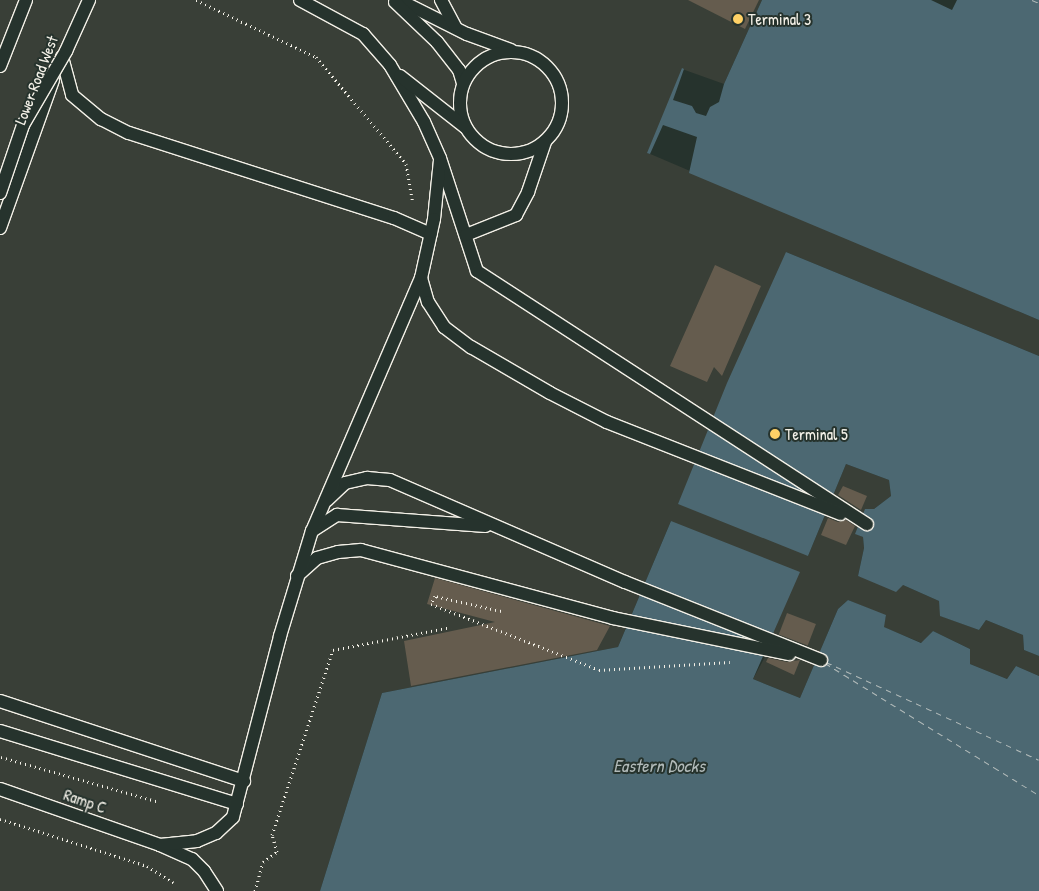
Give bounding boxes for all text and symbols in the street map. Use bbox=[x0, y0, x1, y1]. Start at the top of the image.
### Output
place label: Terminal 3 bbox=[748, 9, 811, 29]
marker: Terminal 3 bbox=[732, 13, 744, 25]
street label: Lower Road West bbox=[10, 33, 62, 127]
place label: Terminal 5 bbox=[785, 424, 848, 444]
marker: Terminal 5 bbox=[769, 428, 781, 440]
water label: Eastern Docks bbox=[613, 755, 705, 777]
street label: Ramp C bbox=[61, 785, 109, 817]

